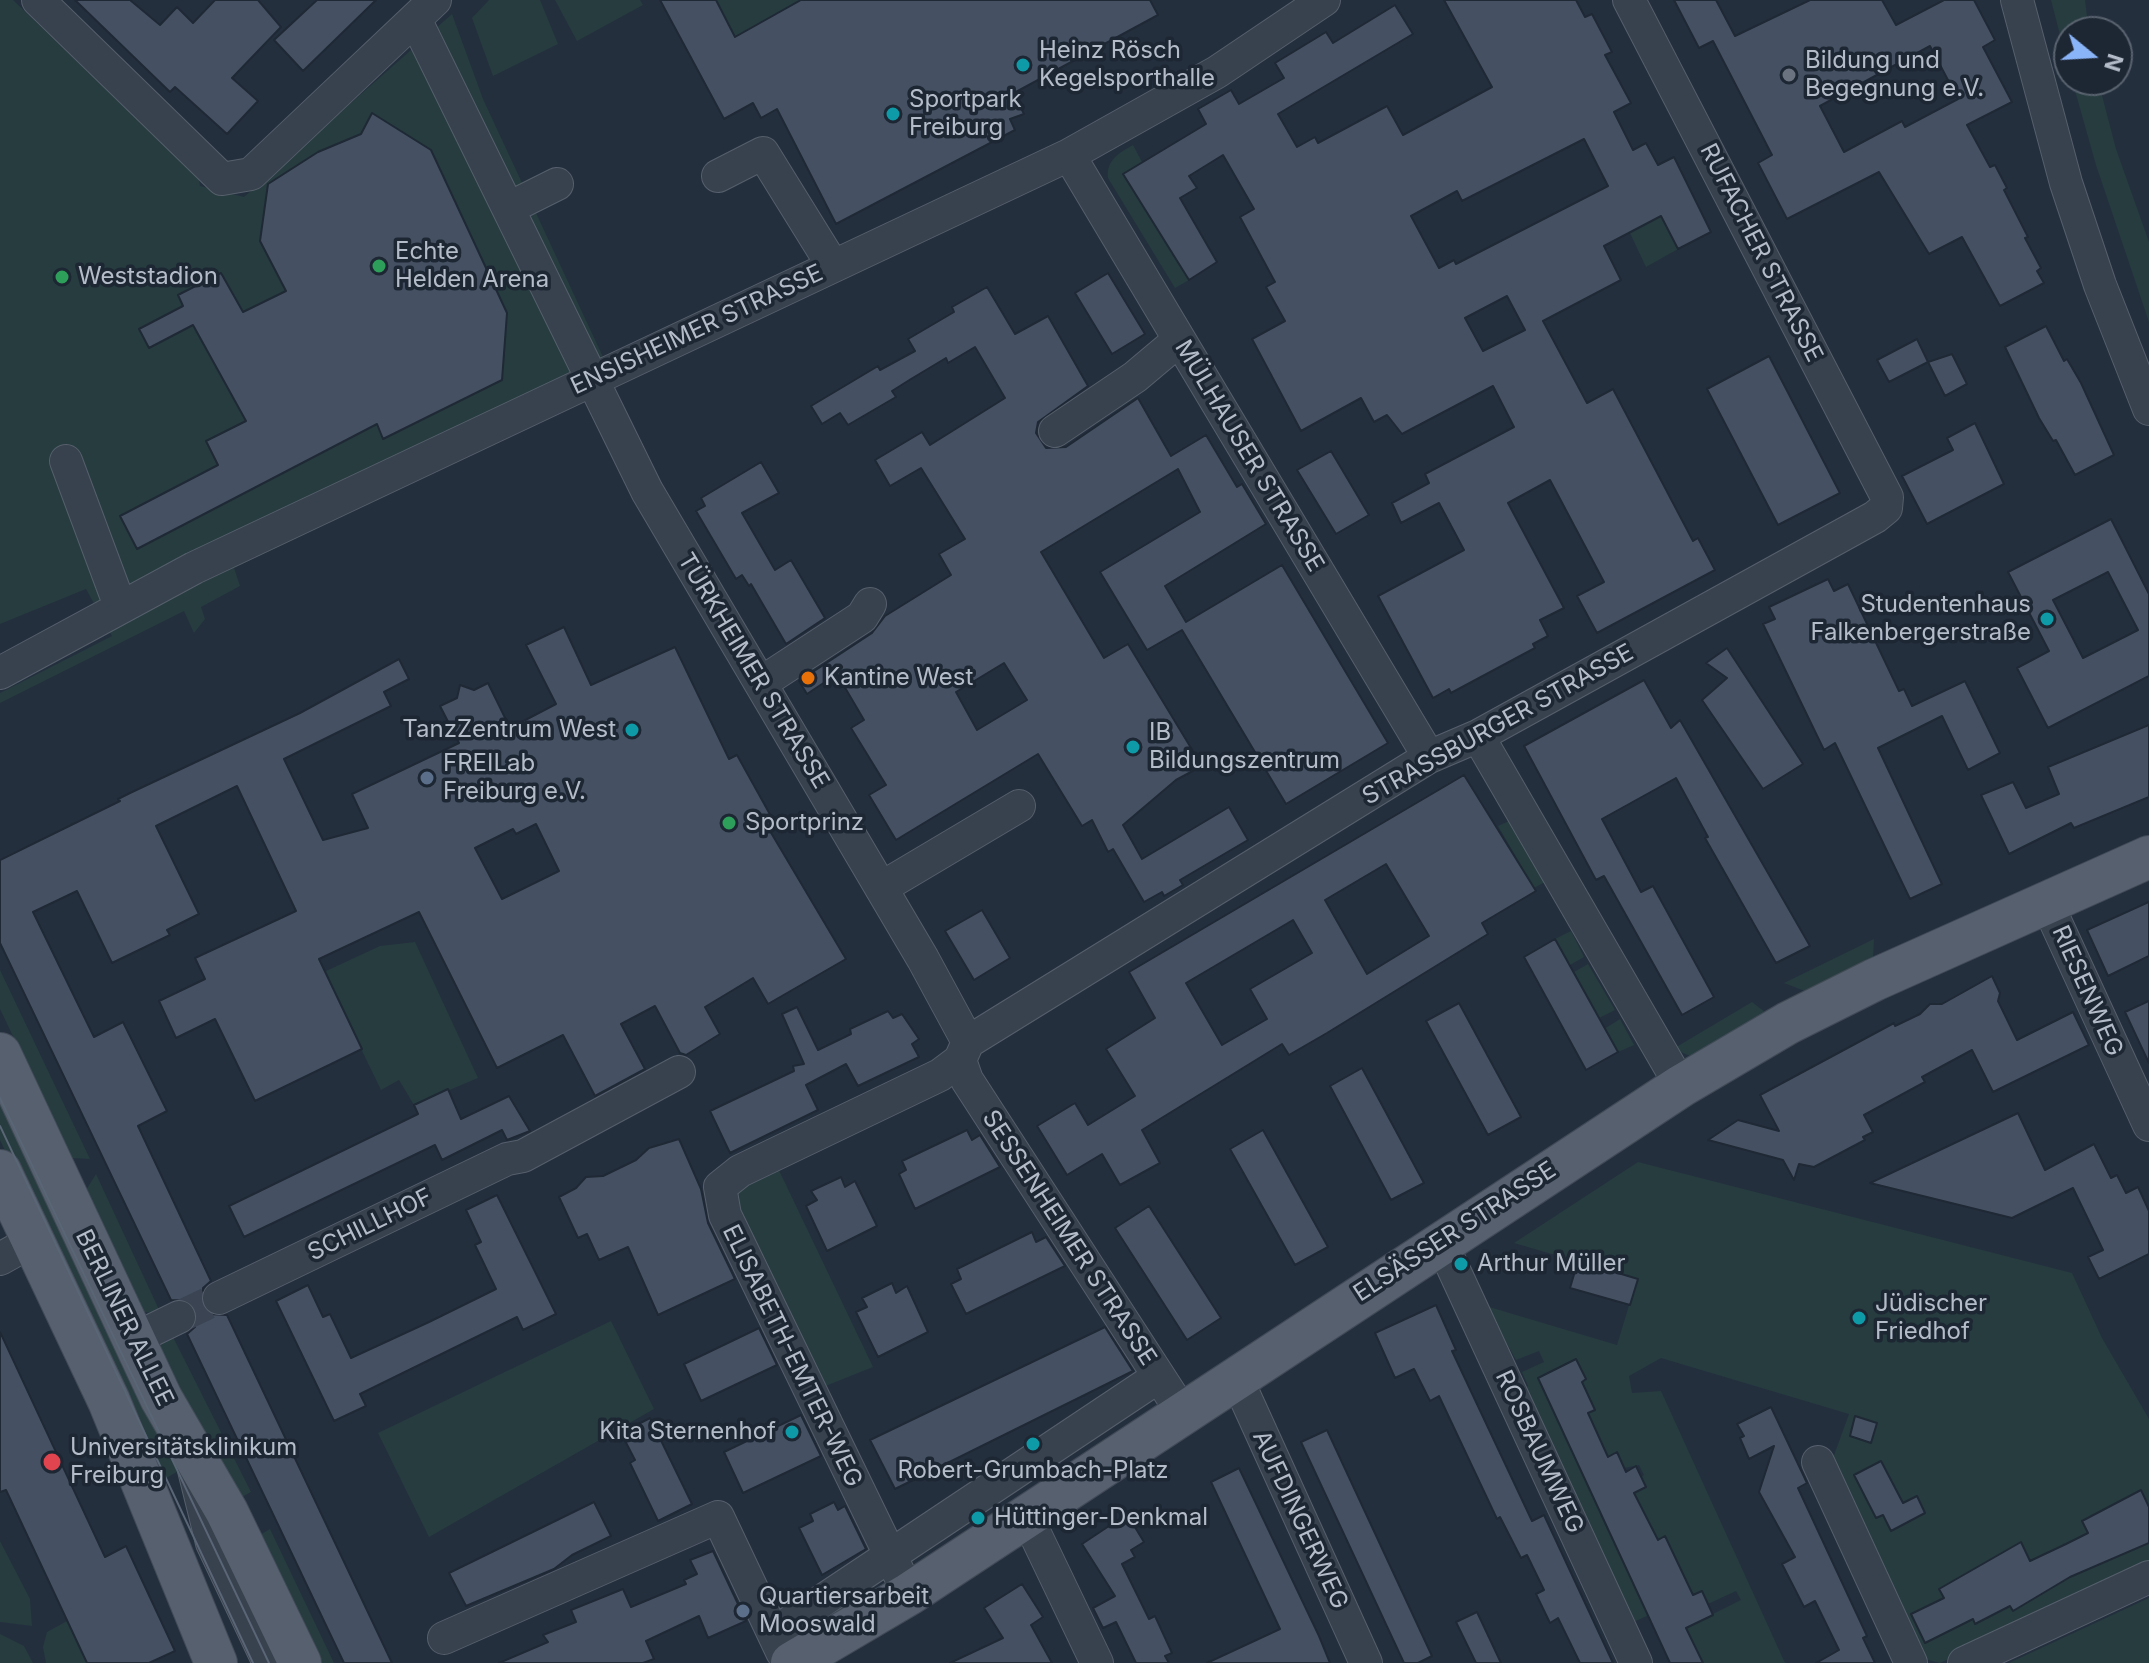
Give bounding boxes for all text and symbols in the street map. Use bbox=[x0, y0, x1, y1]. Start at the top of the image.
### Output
north arrow bbox=[2053, 16, 2133, 96]
place label: Heinz Rösch Kegelsporthalle bbox=[1039, 37, 1215, 93]
place label: Bildung und Begegnung e.V. bbox=[1805, 47, 1984, 103]
text: N bbox=[2099, 51, 2129, 75]
marker: Heinz Rösch Kegelsporthalle bbox=[1014, 56, 1032, 74]
marker: Bildung und Begegnung e.V. bbox=[1780, 66, 1798, 84]
place label: Sportpark Freiburg bbox=[909, 86, 1022, 142]
marker: Sportpark Freiburg bbox=[884, 105, 902, 123]
street label: RUFACHER STRASSE bbox=[1693, 139, 1829, 367]
place label: Echte Helden Arena bbox=[395, 238, 549, 294]
marker: Echte Helden Arena bbox=[370, 257, 388, 275]
street label: ENSISHEIMER STRASSE bbox=[566, 259, 828, 401]
place label: Weststadion bbox=[78, 263, 218, 291]
marker: Weststadion bbox=[53, 268, 71, 286]
street label: MÜLHAUSER STRASSE bbox=[1168, 335, 1330, 577]
street label: TÜRKHEIMER STRASSE bbox=[671, 548, 835, 794]
place label: Studentenhaus Falkenbergerstraße bbox=[1810, 591, 2031, 647]
marker: Studentenhaus Falkenbergerstraße bbox=[2038, 610, 2056, 628]
street label: STRASSBURGER STRASSE bbox=[1357, 638, 1639, 812]
place label: Kantine West bbox=[824, 664, 973, 692]
marker: Kantine West bbox=[799, 669, 817, 687]
place label: TanzZentrum West bbox=[402, 716, 616, 744]
place label: IB Bildungszentrum bbox=[1149, 719, 1340, 775]
marker: TanzZentrum West bbox=[623, 721, 641, 739]
marker: IB Bildungszentrum bbox=[1124, 738, 1142, 756]
place label: FREILab Freiburg e.V. bbox=[443, 750, 586, 806]
marker: FREILab Freiburg e.V. bbox=[418, 769, 436, 787]
place label: Sportprinz bbox=[745, 809, 864, 837]
marker: Sportprinz bbox=[720, 814, 738, 832]
street label: RIESENWEG bbox=[2045, 921, 2129, 1061]
street label: SESSENHEIMER STRASSE bbox=[976, 1105, 1162, 1371]
street label: ELSÄSSER STRASSE bbox=[1348, 1156, 1562, 1308]
street label: SCHILLHOF bbox=[303, 1183, 437, 1267]
street label: ELISABETH-EMTER-WEG bbox=[716, 1220, 868, 1492]
street label: BERLINER ALLEE bbox=[69, 1225, 179, 1411]
place label: Arthur Müller bbox=[1477, 1250, 1626, 1278]
marker: Arthur Müller bbox=[1452, 1255, 1470, 1273]
place label: Jüdischer Friedhof bbox=[1875, 1290, 1987, 1346]
marker: Jüdischer Friedhof bbox=[1850, 1309, 1868, 1327]
street label: ROSBAUMWEG bbox=[1489, 1366, 1589, 1538]
place label: Kita Sternenhof bbox=[599, 1418, 776, 1446]
marker: Kita Sternenhof bbox=[783, 1423, 801, 1441]
street label: AUFDINGERWEG bbox=[1246, 1426, 1354, 1614]
place label: Universitätsklinikum Freiburg bbox=[70, 1434, 297, 1490]
marker: Robert-Grumbach-Platz bbox=[1024, 1435, 1042, 1453]
marker: Universitätsklinikum Freiburg bbox=[41, 1451, 63, 1473]
place label: Robert-Grumbach-Platz bbox=[897, 1457, 1169, 1485]
place label: Hüttinger-Denkmal bbox=[994, 1504, 1208, 1532]
marker: Hüttinger-Denkmal bbox=[969, 1509, 987, 1527]
place label: Quartiersarbeit Mooswald bbox=[759, 1583, 929, 1639]
marker: Quartiersarbeit Mooswald bbox=[734, 1602, 752, 1620]

